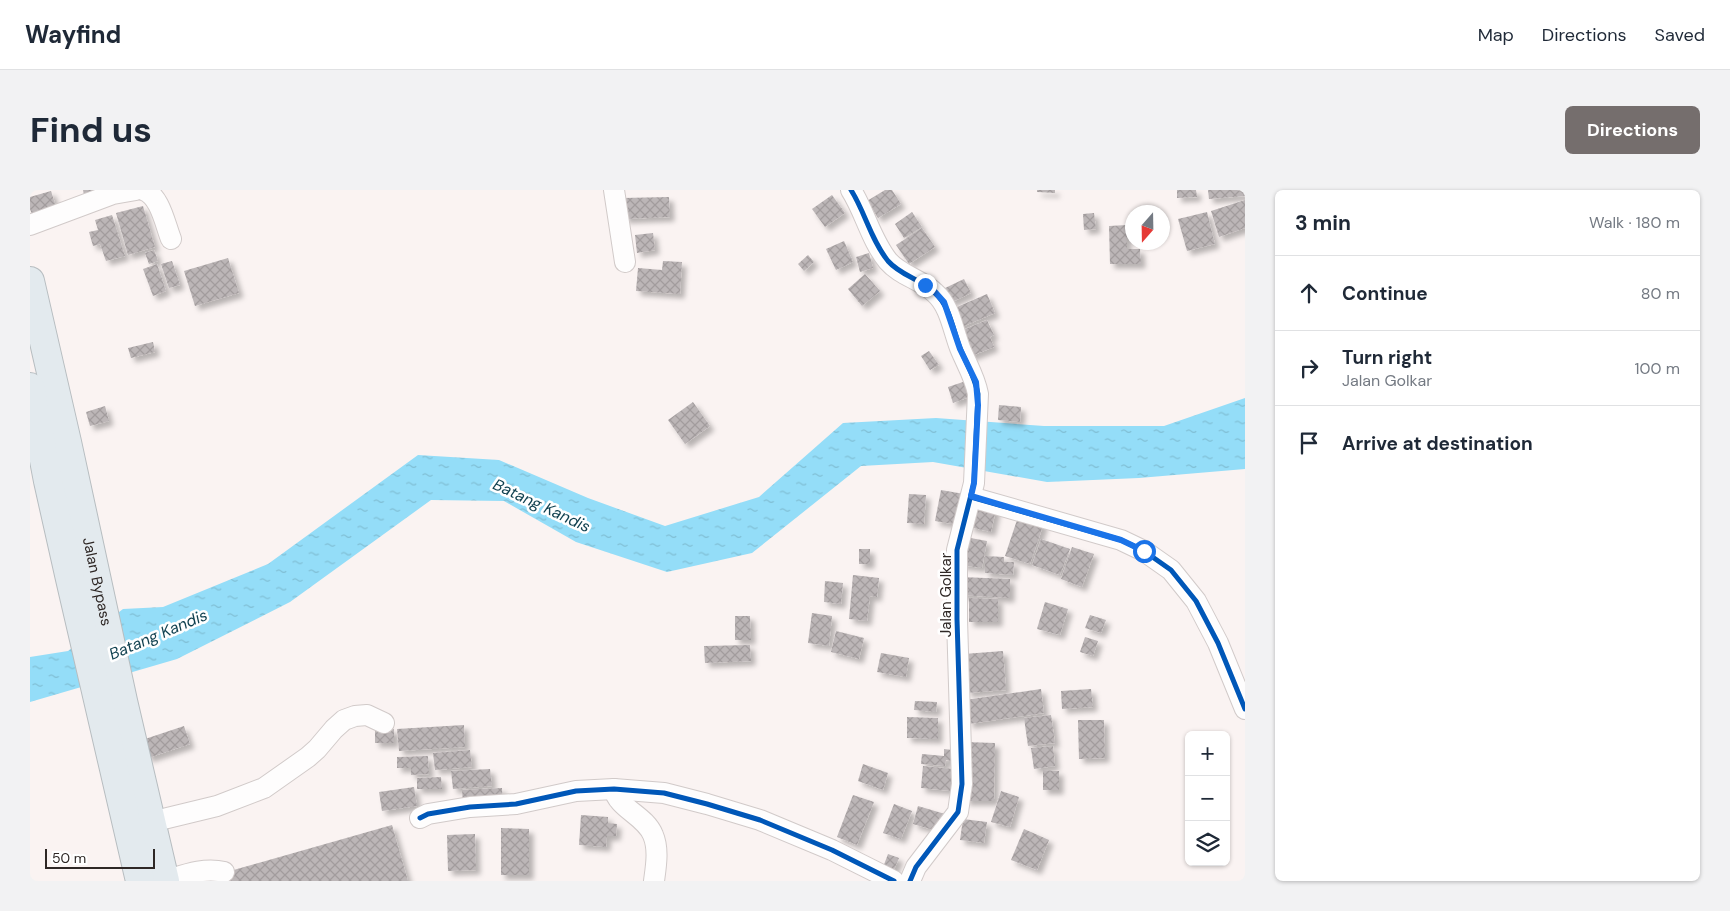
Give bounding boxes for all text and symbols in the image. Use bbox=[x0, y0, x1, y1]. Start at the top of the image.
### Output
text: Wayfind bbox=[25, 19, 121, 50]
text: Map bbox=[1478, 23, 1514, 47]
text: Directions bbox=[1542, 23, 1627, 47]
text: Saved bbox=[1655, 23, 1705, 47]
button: Directions bbox=[1565, 106, 1700, 154]
text: Find us bbox=[30, 107, 152, 153]
north arrow bbox=[1125, 205, 1170, 250]
text: 3 min bbox=[1295, 209, 1351, 237]
text: Walk · 180 m bbox=[1589, 212, 1680, 233]
route end bbox=[914, 274, 937, 297]
icon: ahead bbox=[1295, 279, 1323, 307]
text: Continue bbox=[1342, 281, 1428, 306]
text: 80 m bbox=[1641, 283, 1680, 304]
text: Turn right bbox=[1342, 345, 1432, 370]
icon: right bbox=[1295, 354, 1323, 382]
text: 100 m bbox=[1635, 358, 1680, 379]
text: Jalan Golkar bbox=[1342, 370, 1432, 391]
icon: arrive bbox=[1295, 429, 1323, 457]
text: Arrive at destination bbox=[1342, 431, 1533, 456]
water label: Batang Kandis bbox=[490, 474, 594, 537]
street label: Jalan Bypass bbox=[78, 536, 116, 628]
route start bbox=[1133, 540, 1156, 563]
street label: Jalan Golkar bbox=[936, 552, 956, 637]
water label: Batang Kandis bbox=[106, 604, 211, 665]
map controls bbox=[1185, 731, 1230, 866]
button: + bbox=[1185, 731, 1230, 776]
button: − bbox=[1185, 776, 1230, 821]
button: layers bbox=[1185, 821, 1230, 866]
scale bar bbox=[45, 846, 155, 869]
text: 50 m bbox=[52, 849, 86, 867]

